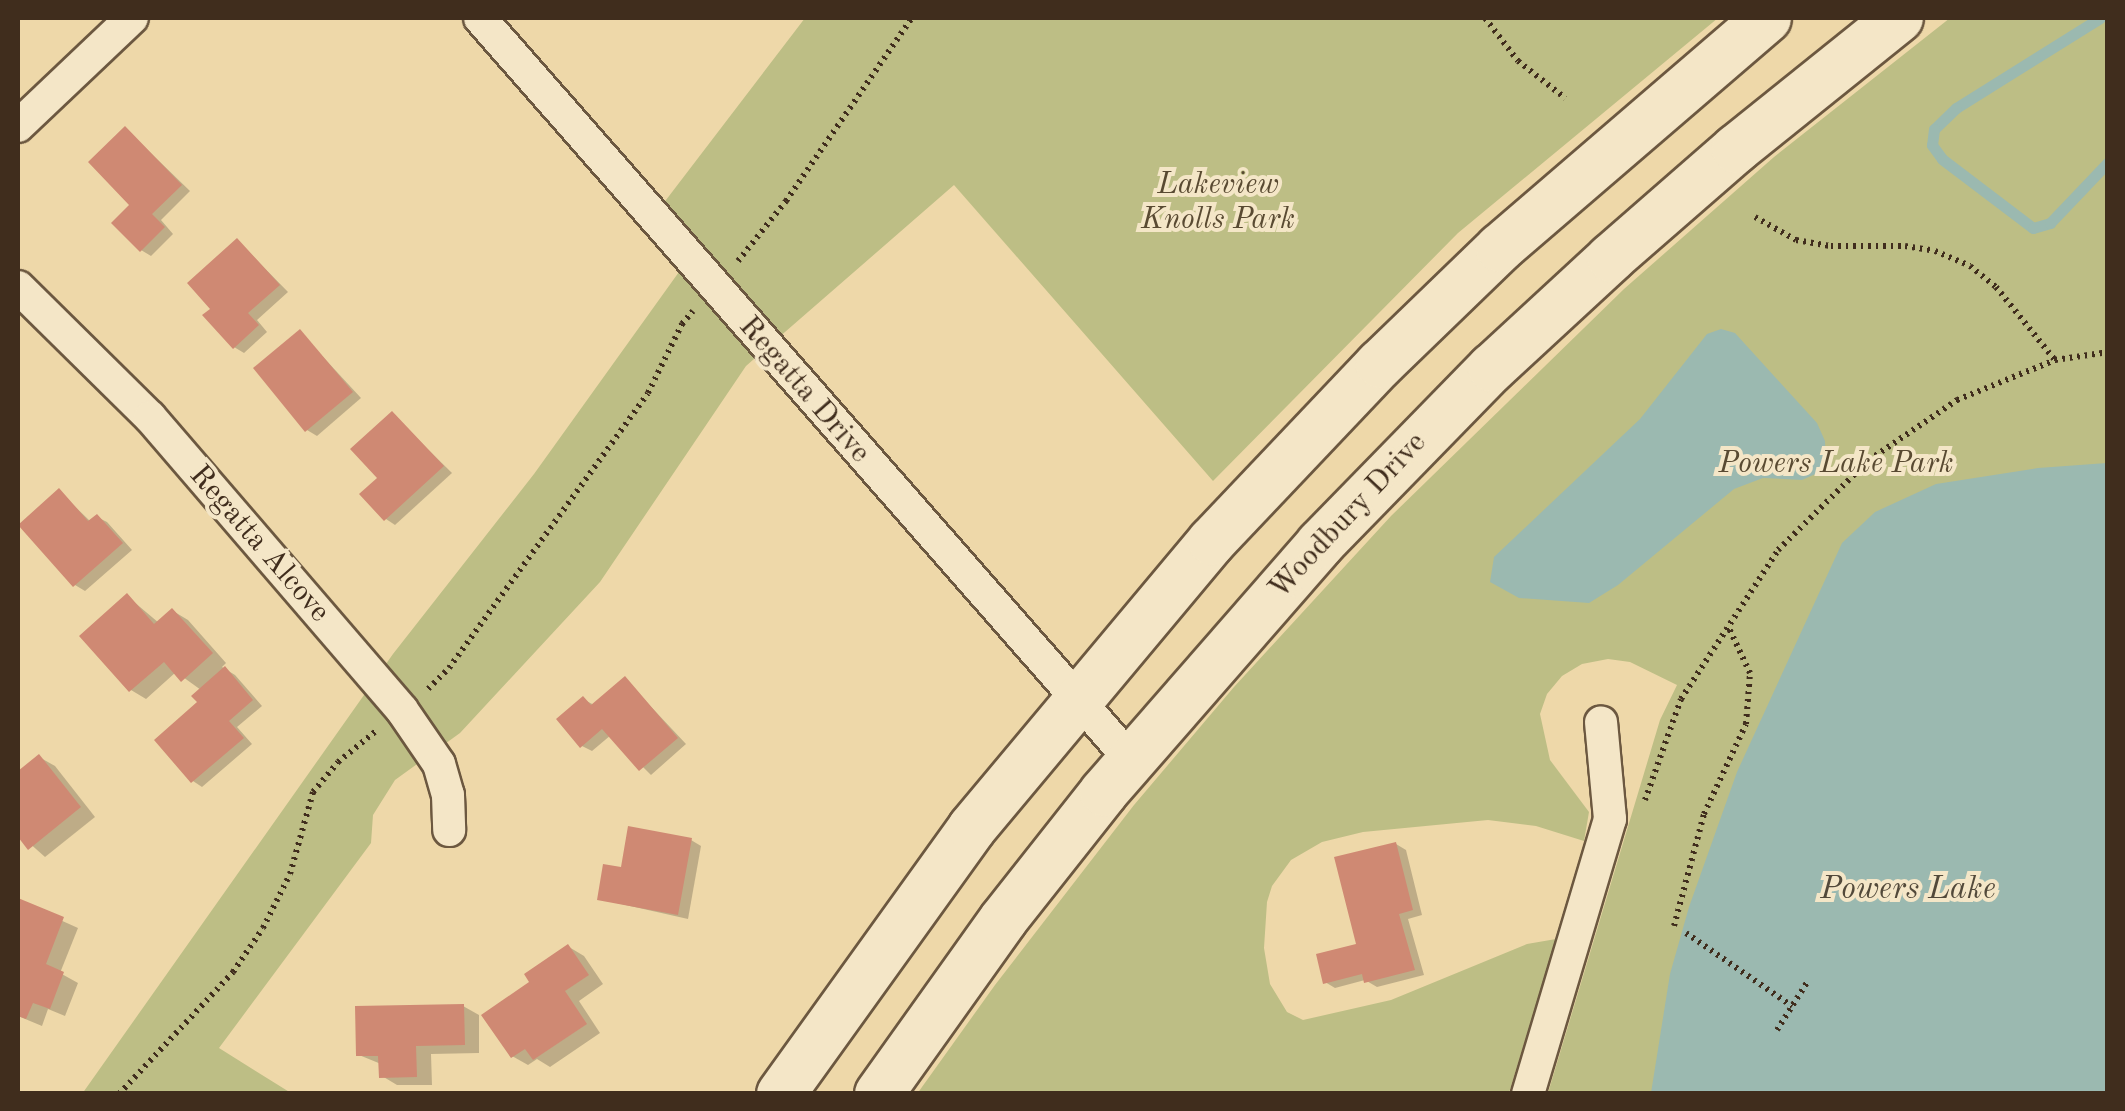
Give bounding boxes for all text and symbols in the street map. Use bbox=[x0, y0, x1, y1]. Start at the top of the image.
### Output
park label: Lakeview Knolls Park bbox=[1141, 167, 1295, 238]
street label: Regatta Drive bbox=[731, 309, 877, 471]
street label: Woodbury Drive bbox=[1262, 425, 1434, 607]
park label: Powers Lake Park bbox=[1718, 446, 1954, 482]
street label: Regatta Alcove bbox=[181, 458, 337, 630]
water label: Powers Lake bbox=[1820, 871, 1996, 909]

